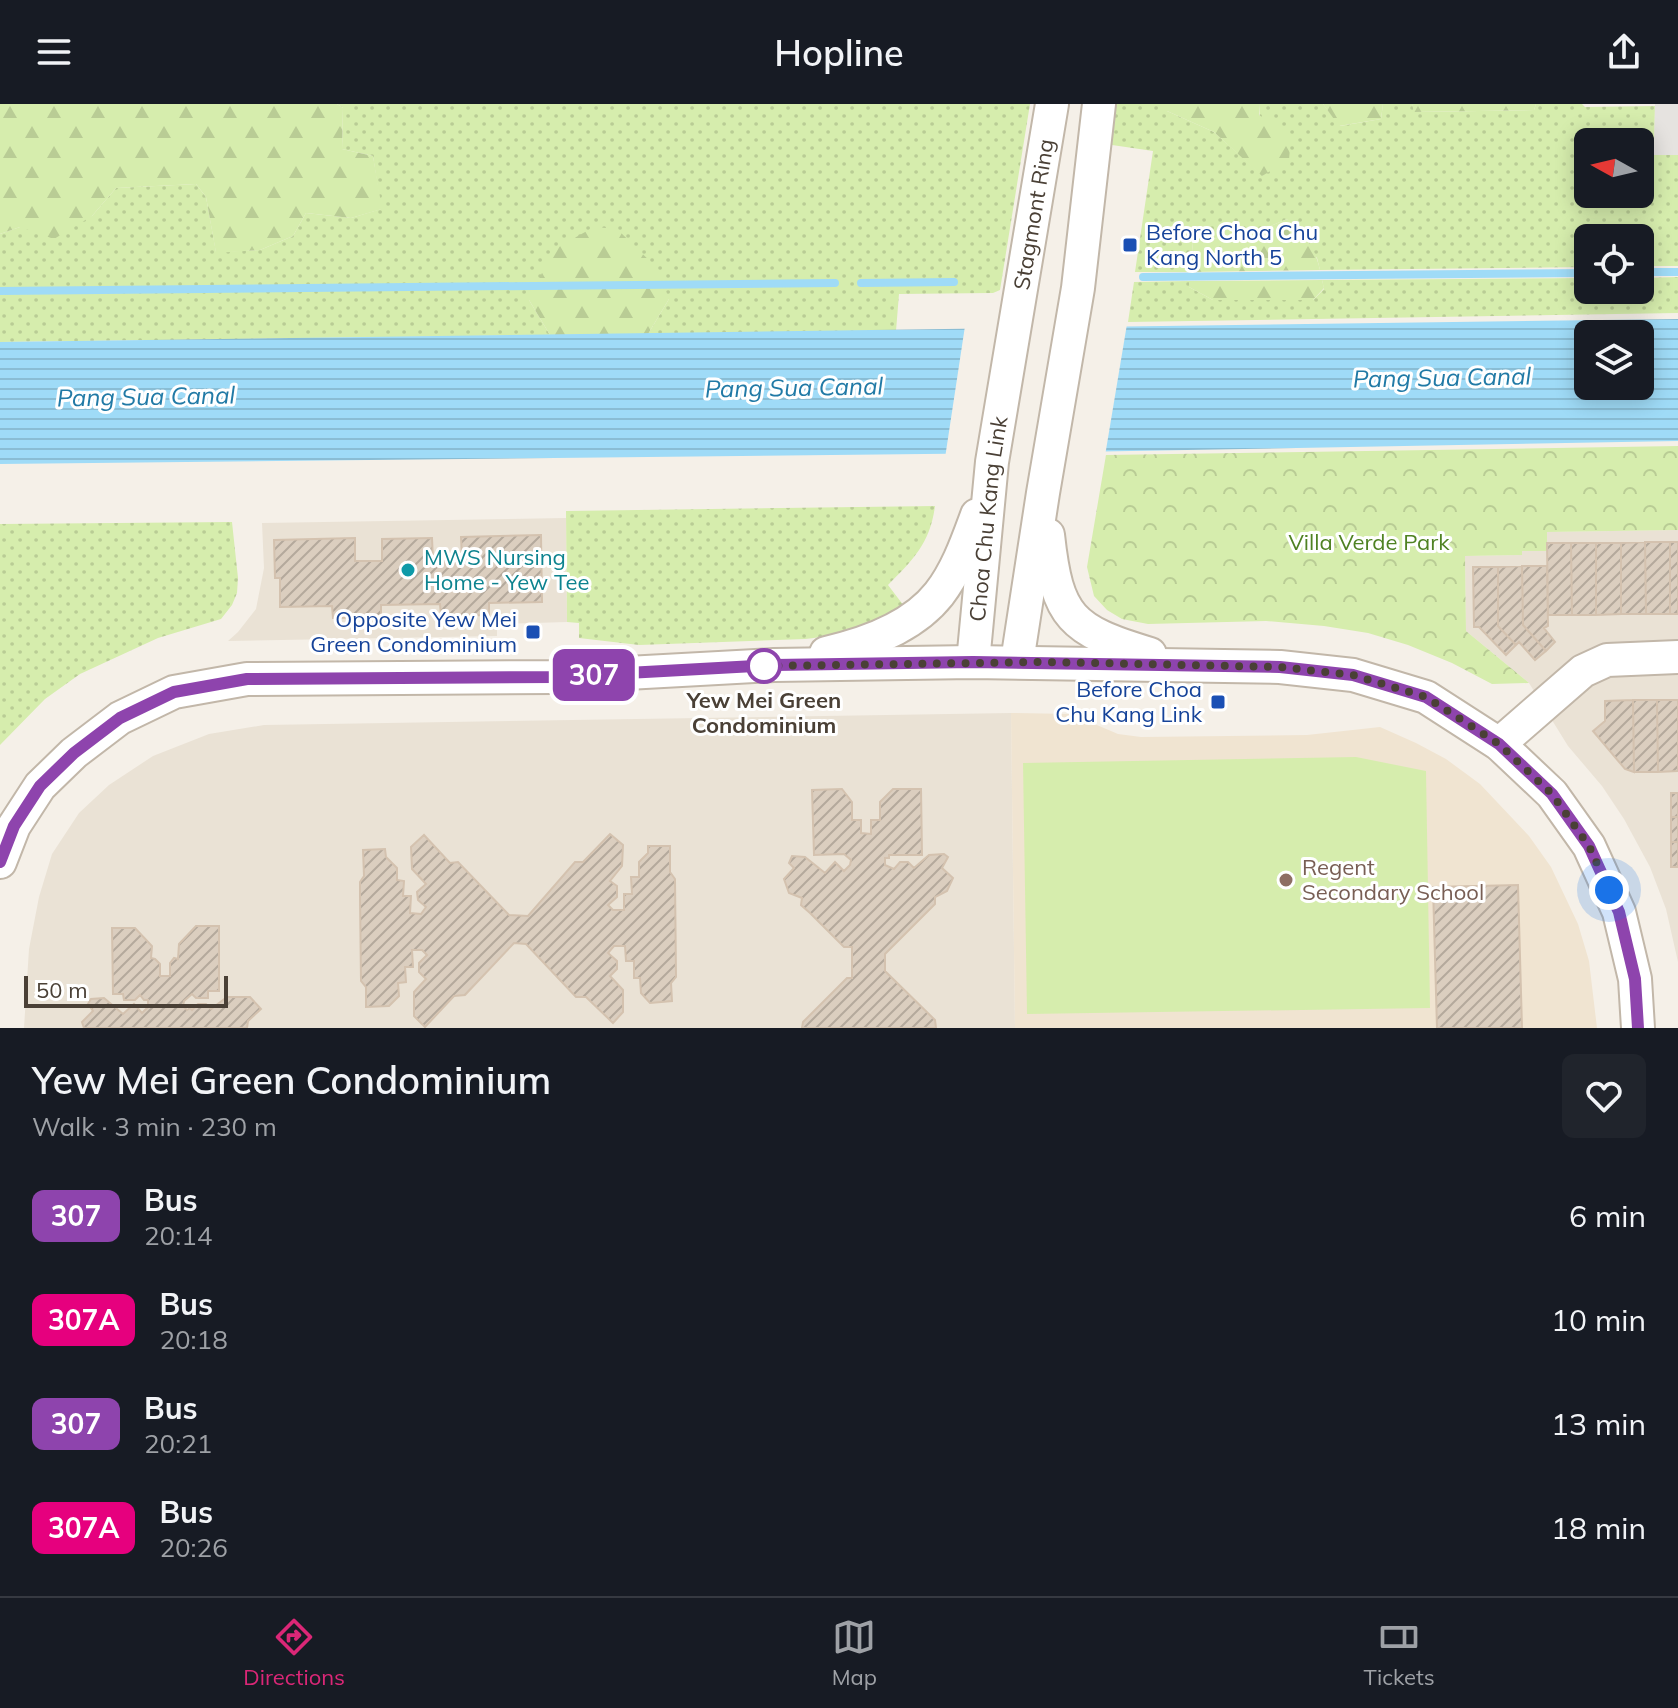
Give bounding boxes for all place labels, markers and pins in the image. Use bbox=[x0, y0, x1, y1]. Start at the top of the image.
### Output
place label: Before Choa Chu Kang North 5 bbox=[1146, 218, 1318, 271]
marker: Before Choa Chu Kang North 5 bbox=[1121, 236, 1139, 254]
place label: MWS Nursing Home - Yew Tee bbox=[424, 543, 589, 596]
marker: MWS Nursing Home - Yew Tee bbox=[399, 561, 417, 579]
place label: Opposite Yew Mei Green Condominium bbox=[310, 605, 517, 658]
marker: Opposite Yew Mei Green Condominium bbox=[524, 623, 542, 641]
marker: Yew Mei Green Condominium bbox=[747, 649, 781, 683]
place label: Before Choa Chu Kang Link bbox=[1055, 675, 1203, 728]
place label: Yew Mei Green Condominium bbox=[686, 686, 841, 739]
marker: Before Choa Chu Kang Link bbox=[1209, 693, 1227, 711]
place label: Regent Secondary School bbox=[1302, 853, 1484, 906]
marker: Regent Secondary School bbox=[1277, 871, 1295, 889]

